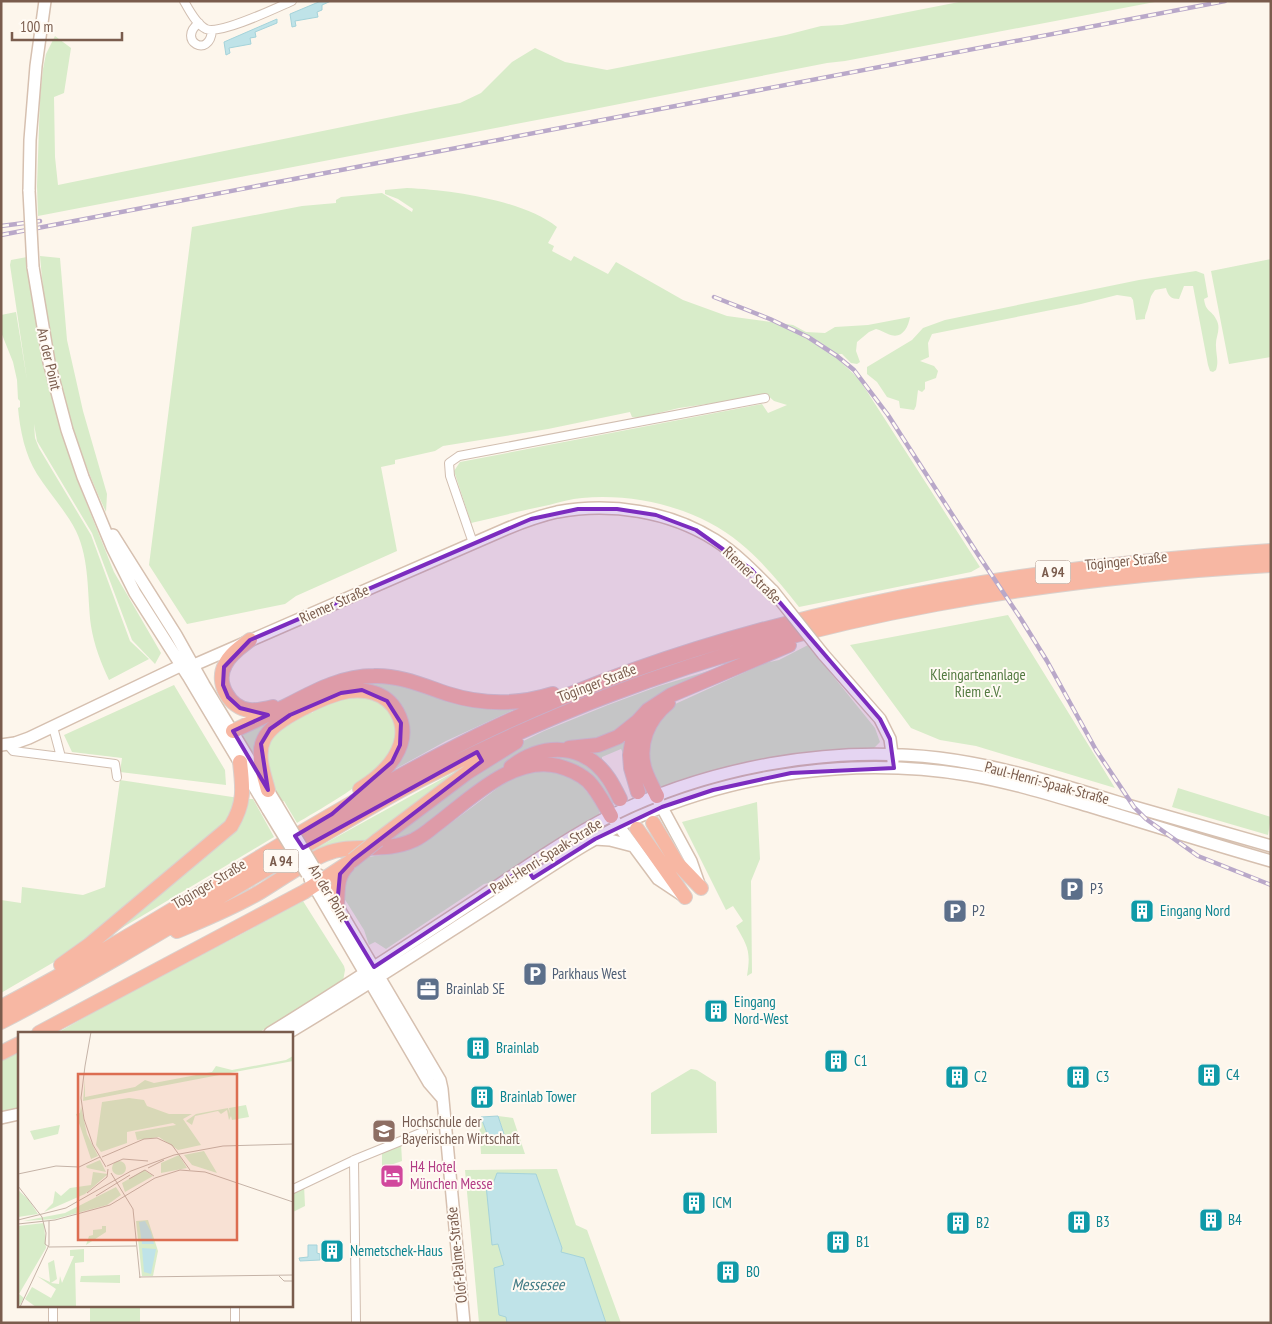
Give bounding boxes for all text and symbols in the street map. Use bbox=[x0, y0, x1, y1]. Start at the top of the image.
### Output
scale bar bbox=[12, 10, 122, 42]
text: 100 m bbox=[20, 17, 53, 36]
street label: An der Point bbox=[33, 326, 66, 392]
street label: Riemer Straße bbox=[719, 542, 786, 607]
street label: Töginger Straße bbox=[1084, 547, 1168, 574]
road number: A 94 bbox=[1036, 560, 1070, 584]
street label: Riemer Straße bbox=[296, 580, 371, 627]
street label: Töginger Straße bbox=[555, 659, 639, 706]
park label: Kleingartenanlage Riem e.V. bbox=[930, 665, 1026, 701]
street label: Paul-Henri-Spaak-Straße bbox=[983, 757, 1111, 808]
street label: Paul-Henri-Spaak-Straße bbox=[486, 814, 605, 898]
road number: A 94 bbox=[264, 849, 298, 872]
street label: Töginger Straße bbox=[168, 854, 249, 913]
street label: An der Point bbox=[305, 861, 354, 925]
parking icon: P3 bbox=[1059, 876, 1085, 902]
place label: P3 bbox=[1090, 879, 1104, 898]
parking icon: P2 bbox=[942, 898, 968, 924]
building icon: Eingang Nord bbox=[1129, 898, 1155, 924]
place label: P2 bbox=[972, 901, 986, 920]
place label: Eingang Nord bbox=[1160, 901, 1230, 920]
parking icon: Parkhaus West bbox=[522, 961, 548, 987]
place label: Parkhaus West bbox=[552, 964, 626, 983]
office icon: Brainlab SE bbox=[415, 976, 441, 1002]
place label: Brainlab SE bbox=[446, 979, 505, 998]
place label: Eingang Nord-West bbox=[734, 992, 788, 1028]
building icon: Eingang Nord-West bbox=[703, 998, 729, 1024]
inset map bbox=[18, 1032, 292, 1306]
building icon: Brainlab bbox=[465, 1035, 491, 1061]
place label: Brainlab bbox=[496, 1038, 539, 1057]
building icon: C1 bbox=[823, 1048, 849, 1074]
place label: C1 bbox=[854, 1051, 868, 1070]
building icon: C4 bbox=[1196, 1062, 1222, 1088]
building icon: C2 bbox=[944, 1064, 970, 1090]
building icon: C3 bbox=[1065, 1064, 1091, 1090]
place label: C4 bbox=[1226, 1065, 1240, 1084]
place label: C2 bbox=[974, 1067, 988, 1086]
place label: C3 bbox=[1096, 1067, 1110, 1086]
building icon: Brainlab Tower bbox=[469, 1084, 495, 1110]
place label: Brainlab Tower bbox=[500, 1087, 577, 1106]
place label: Hochschule der Bayerischen Wirtschaft bbox=[402, 1112, 520, 1148]
school or university icon: Hochschule der Bayerischen Wirtschaft bbox=[371, 1118, 397, 1144]
place label: H4 Hotel München Messe bbox=[410, 1157, 493, 1193]
hotel icon: H4 Hotel München Messe bbox=[379, 1163, 405, 1189]
building icon: ICM bbox=[681, 1190, 707, 1216]
place label: ICM bbox=[712, 1193, 732, 1212]
street label: Olof-Palme-Straße bbox=[442, 1206, 471, 1304]
building icon: B4 bbox=[1198, 1207, 1224, 1233]
building icon: B3 bbox=[1066, 1209, 1092, 1235]
building icon: B2 bbox=[945, 1210, 971, 1236]
place label: B4 bbox=[1228, 1210, 1242, 1229]
place label: B3 bbox=[1096, 1212, 1110, 1231]
place label: B2 bbox=[976, 1213, 990, 1232]
building icon: B1 bbox=[825, 1229, 851, 1255]
place label: B1 bbox=[856, 1232, 870, 1251]
building icon: Nemetschek-Haus bbox=[319, 1238, 345, 1264]
place label: Nemetschek-Haus bbox=[350, 1241, 443, 1260]
building icon: B0 bbox=[715, 1259, 741, 1285]
place label: B0 bbox=[746, 1262, 760, 1281]
water label: Messesee bbox=[512, 1274, 566, 1294]

